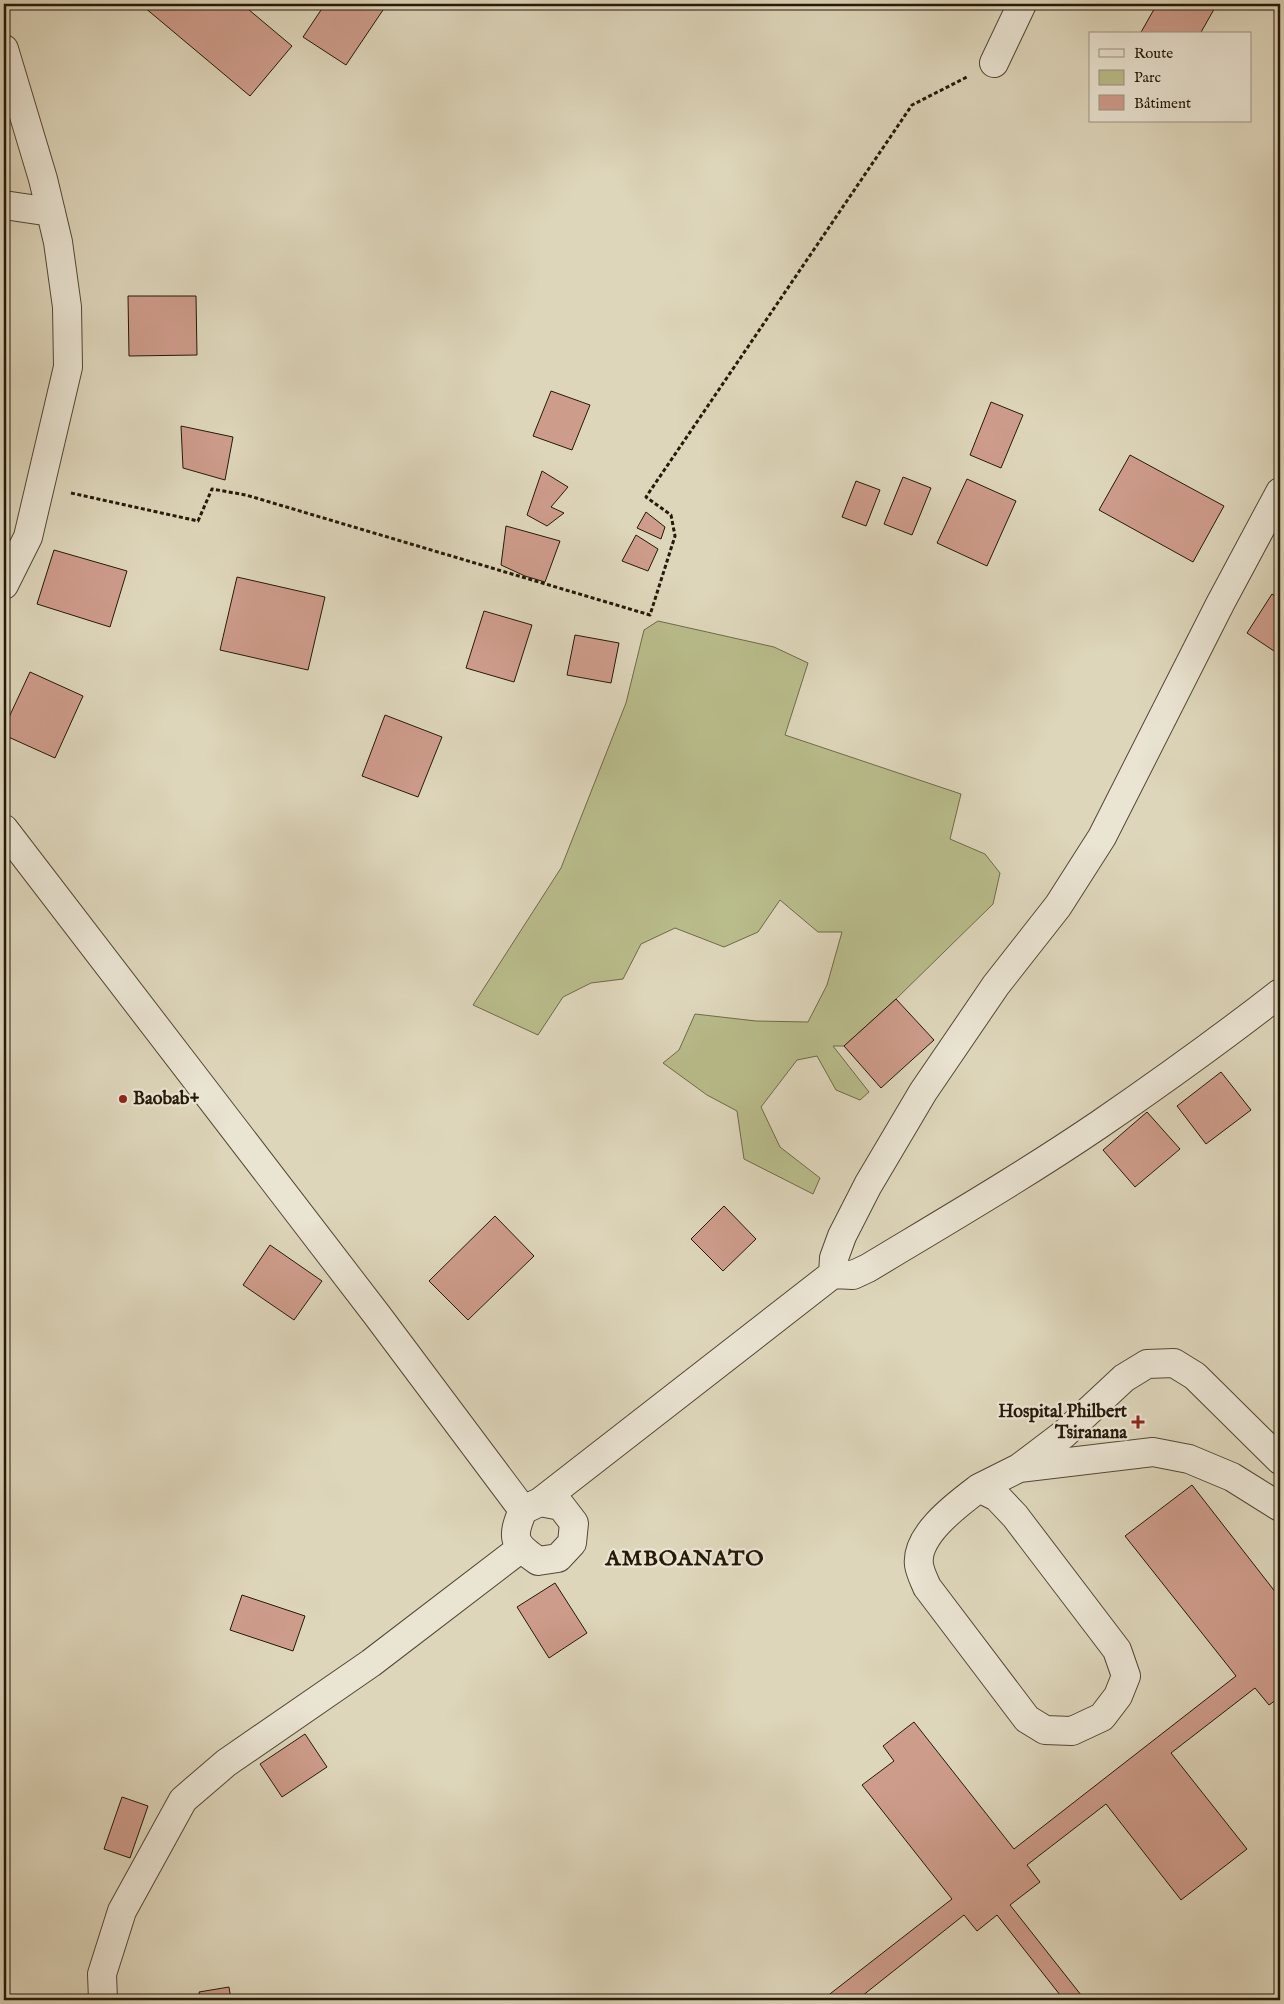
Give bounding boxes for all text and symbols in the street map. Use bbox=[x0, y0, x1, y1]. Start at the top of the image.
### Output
legend bbox=[1089, 32, 1252, 122]
text: Route bbox=[1134, 44, 1173, 63]
text: Parc bbox=[1134, 68, 1161, 87]
text: Bâtiment bbox=[1134, 94, 1191, 113]
place label: Baobab+ bbox=[133, 1088, 200, 1111]
marker: Baobab+ bbox=[117, 1093, 129, 1105]
place label: Hospital Philbert Tsiranana bbox=[998, 1401, 1128, 1445]
marker: Hospital Philbert Tsiranana bbox=[1131, 1415, 1145, 1429]
district label: AMBOANATO bbox=[605, 1545, 764, 1573]

